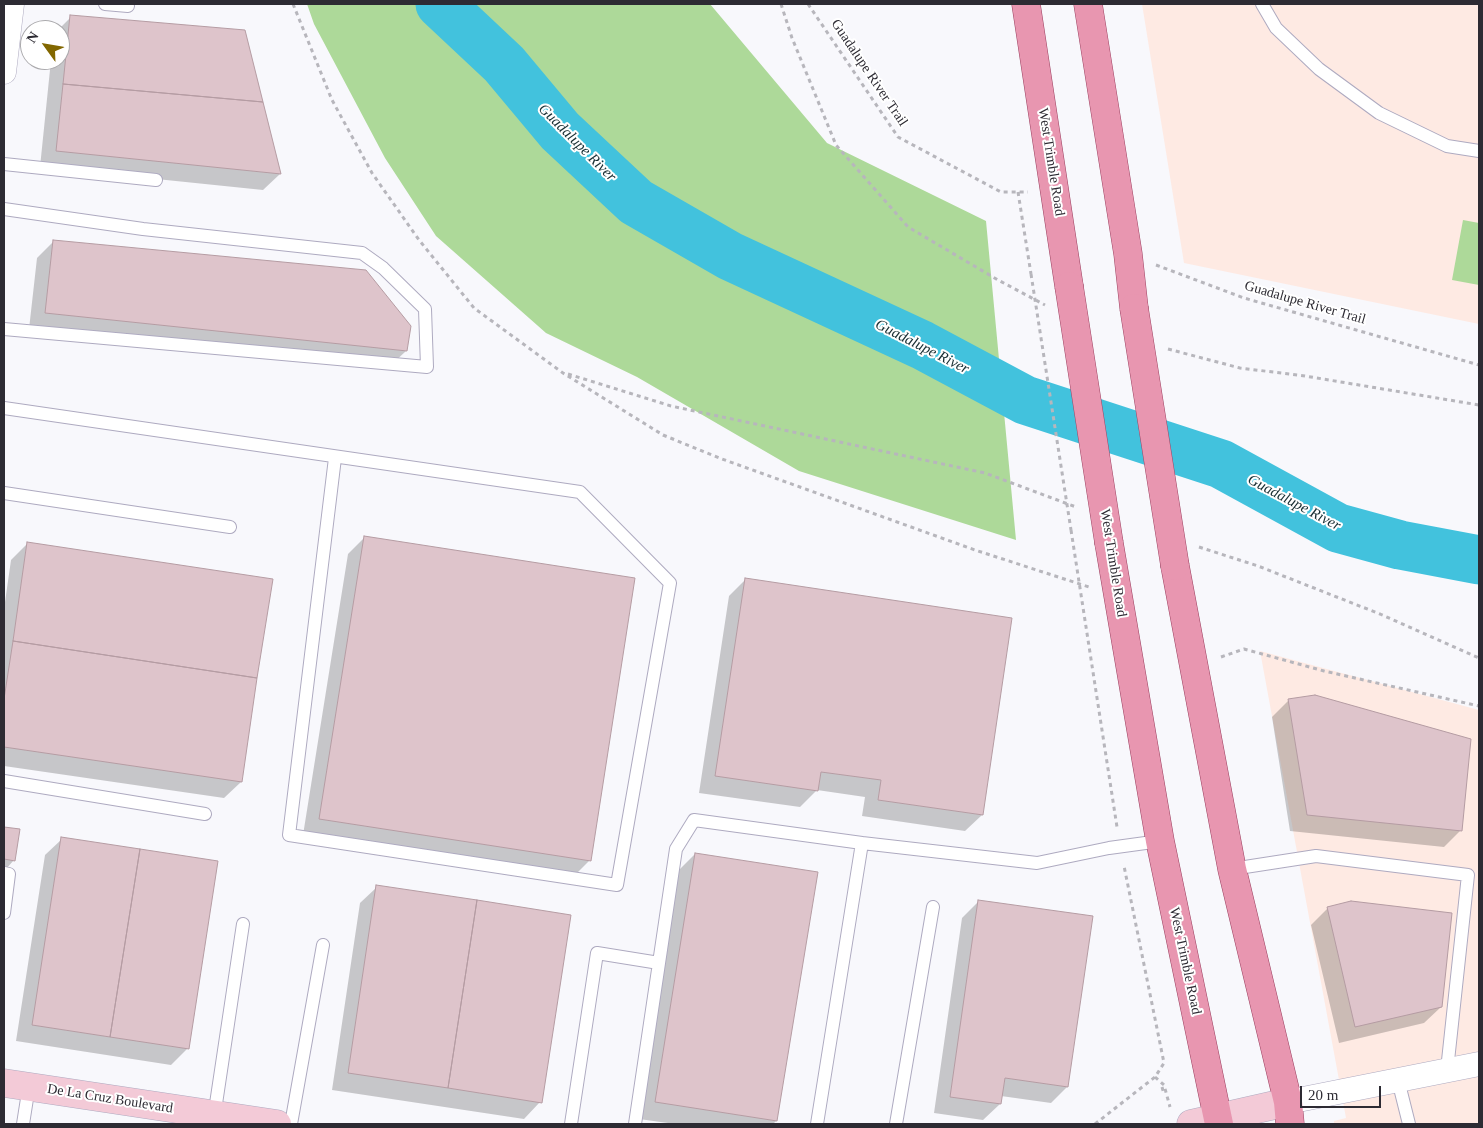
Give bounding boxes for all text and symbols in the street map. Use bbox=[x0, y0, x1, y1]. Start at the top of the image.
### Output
street label: Guadalupe River Trail bbox=[827, 16, 911, 130]
north arrow bbox=[20, 20, 70, 70]
text: N bbox=[24, 29, 42, 46]
water label: Guadalupe River bbox=[534, 100, 620, 186]
street label: West Trimble Road bbox=[1034, 107, 1068, 217]
street label: Guadalupe River Trail bbox=[1242, 278, 1368, 328]
water label: Guadalupe River bbox=[872, 316, 972, 378]
water label: Guadalupe River bbox=[1244, 471, 1344, 535]
street label: West Trimble Road bbox=[1096, 508, 1130, 618]
street label: West Trimble Road bbox=[1165, 906, 1205, 1016]
scale bar bbox=[1303, 1076, 1384, 1108]
street label: De La Cruz Boulevard bbox=[46, 1081, 174, 1117]
text: 20 m bbox=[1308, 1087, 1338, 1103]

